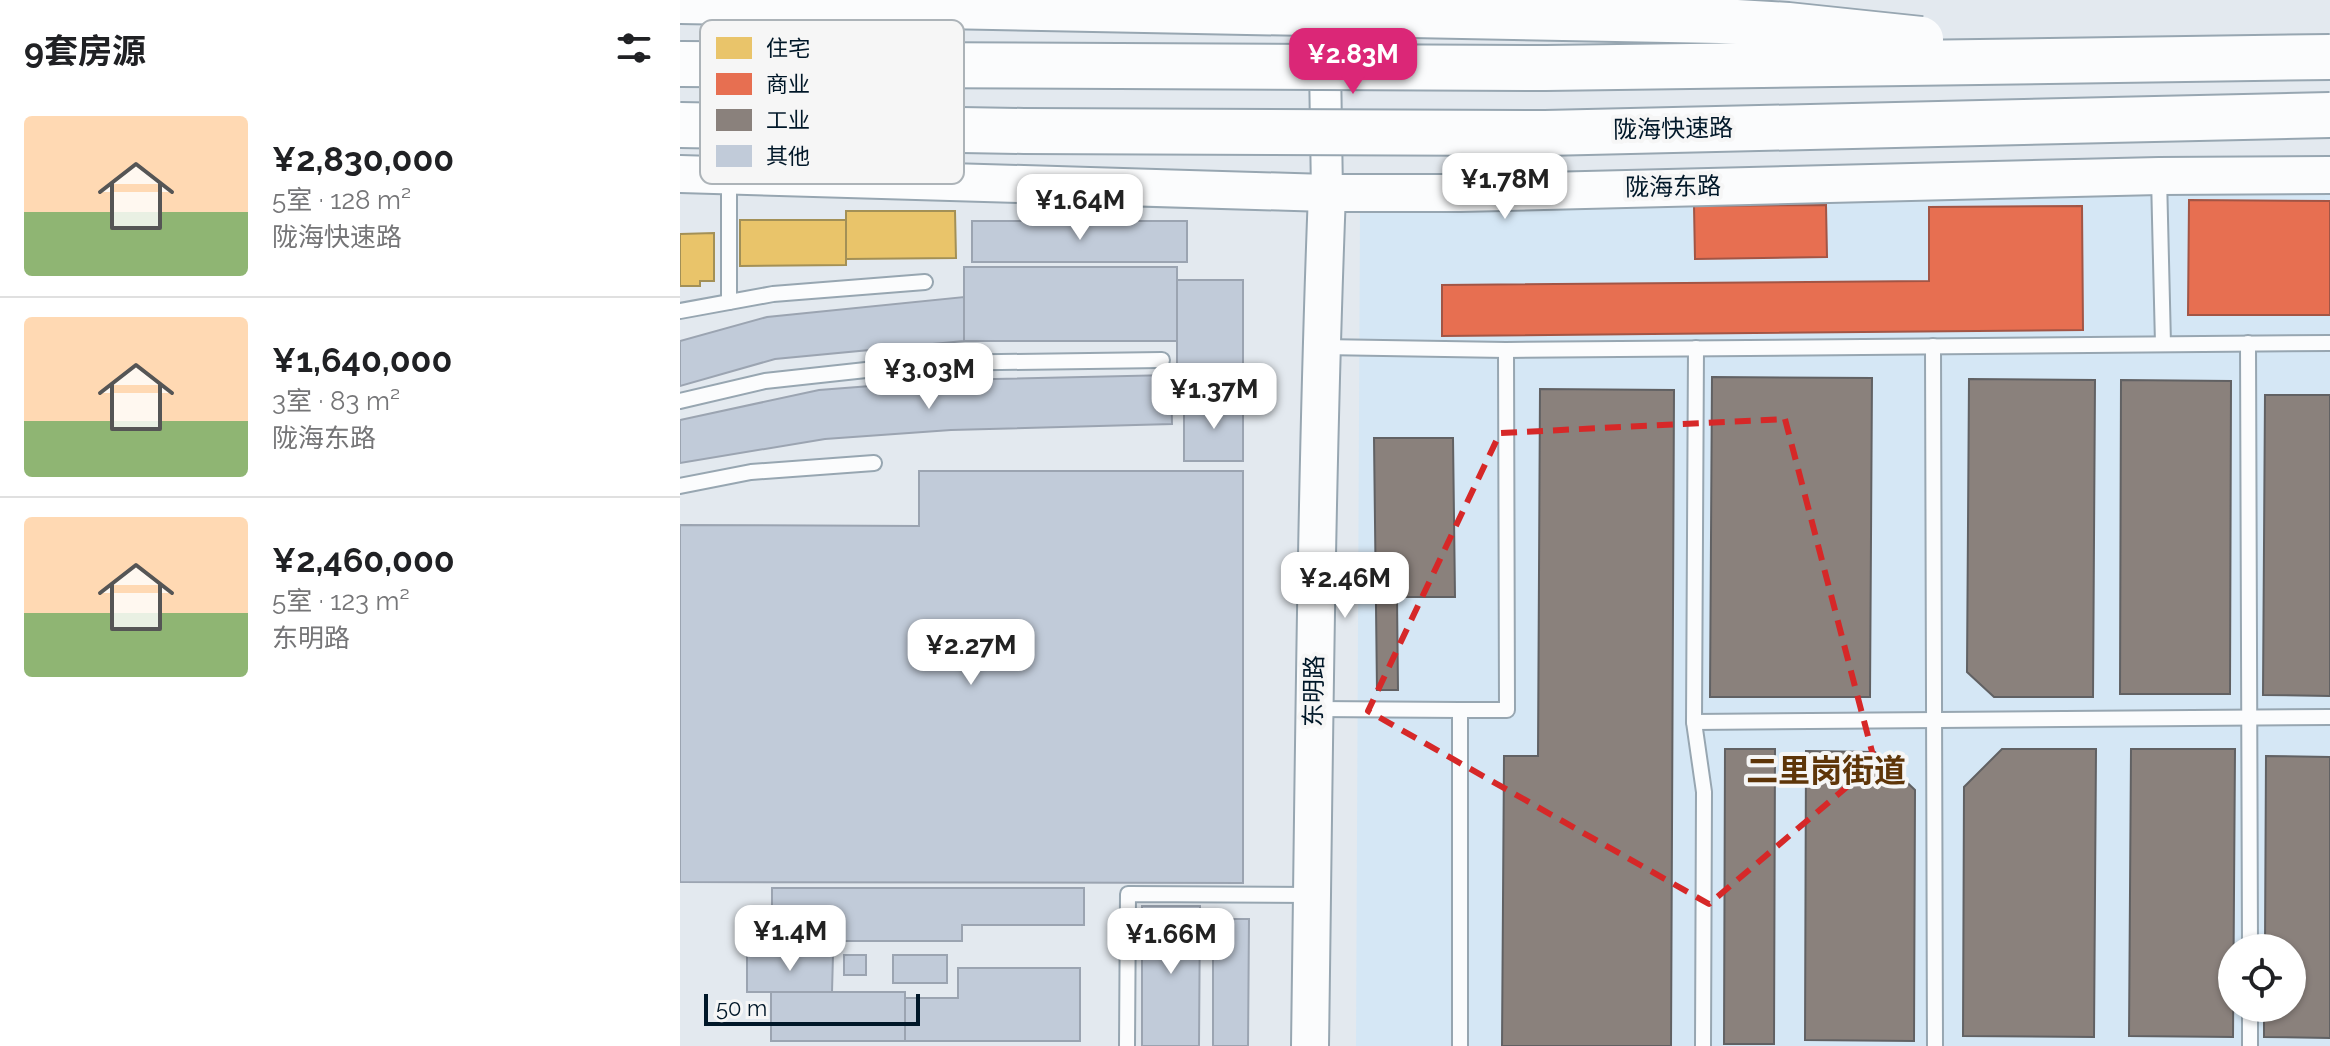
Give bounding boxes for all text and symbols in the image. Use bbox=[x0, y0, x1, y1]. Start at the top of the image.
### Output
legend bbox=[700, 20, 964, 184]
icon: filters bbox=[612, 26, 656, 70]
pin: ¥2.83M bbox=[1288, 28, 1418, 96]
text: 9套房源 bbox=[24, 31, 146, 71]
text: 住宅 bbox=[766, 35, 810, 61]
text: ¥2.83M bbox=[1307, 39, 1399, 69]
text: 商业 bbox=[766, 71, 810, 97]
text: 工业 bbox=[766, 107, 810, 133]
street label: 陇海快速路 bbox=[1613, 113, 1733, 144]
text: ¥2,830,000 bbox=[272, 139, 454, 179]
text: 其他 bbox=[766, 143, 810, 169]
icon: home bbox=[88, 148, 184, 244]
pin: ¥1.78M bbox=[1440, 153, 1570, 221]
text: ¥1.78M bbox=[1460, 164, 1550, 194]
street label: 陇海东路 bbox=[1625, 171, 1721, 202]
pin: ¥1.64M bbox=[1015, 174, 1145, 242]
text: 5室 · 128 m² bbox=[272, 185, 411, 215]
text: ¥1.64M bbox=[1035, 185, 1125, 215]
text: 陇海快速路 bbox=[272, 222, 402, 252]
text: ¥1,640,000 bbox=[272, 340, 452, 380]
pin: ¥3.03M bbox=[864, 343, 994, 411]
icon: home bbox=[88, 349, 184, 445]
text: ¥3.03M bbox=[883, 354, 975, 384]
pin: ¥1.37M bbox=[1149, 363, 1279, 431]
text: ¥1.37M bbox=[1170, 374, 1258, 404]
text: 3室 · 83 m² bbox=[272, 386, 400, 416]
text: 陇海东路 bbox=[272, 423, 376, 453]
text: ¥2,460,000 bbox=[272, 540, 455, 580]
icon: home bbox=[88, 549, 184, 645]
pin: ¥2.46M bbox=[1280, 552, 1410, 620]
text: ¥2.46M bbox=[1299, 563, 1391, 593]
text: 5室 · 123 m² bbox=[272, 586, 410, 616]
pin: ¥2.27M bbox=[906, 619, 1036, 687]
text: 东明路 bbox=[272, 623, 350, 653]
text: ¥2.27M bbox=[926, 630, 1016, 660]
street label: 东明路 bbox=[1298, 655, 1329, 727]
district label: 二里岗街道 bbox=[1746, 752, 1906, 789]
pin: ¥1.4M bbox=[734, 905, 846, 973]
pin: ¥1.66M bbox=[1106, 908, 1236, 976]
text: ¥1.4M bbox=[753, 916, 827, 946]
text: ¥1.66M bbox=[1125, 919, 1217, 949]
map controls bbox=[2218, 934, 2306, 1022]
button: locate bbox=[2218, 934, 2306, 1022]
scale bar bbox=[704, 990, 920, 1026]
text: 50 m bbox=[716, 995, 767, 1021]

